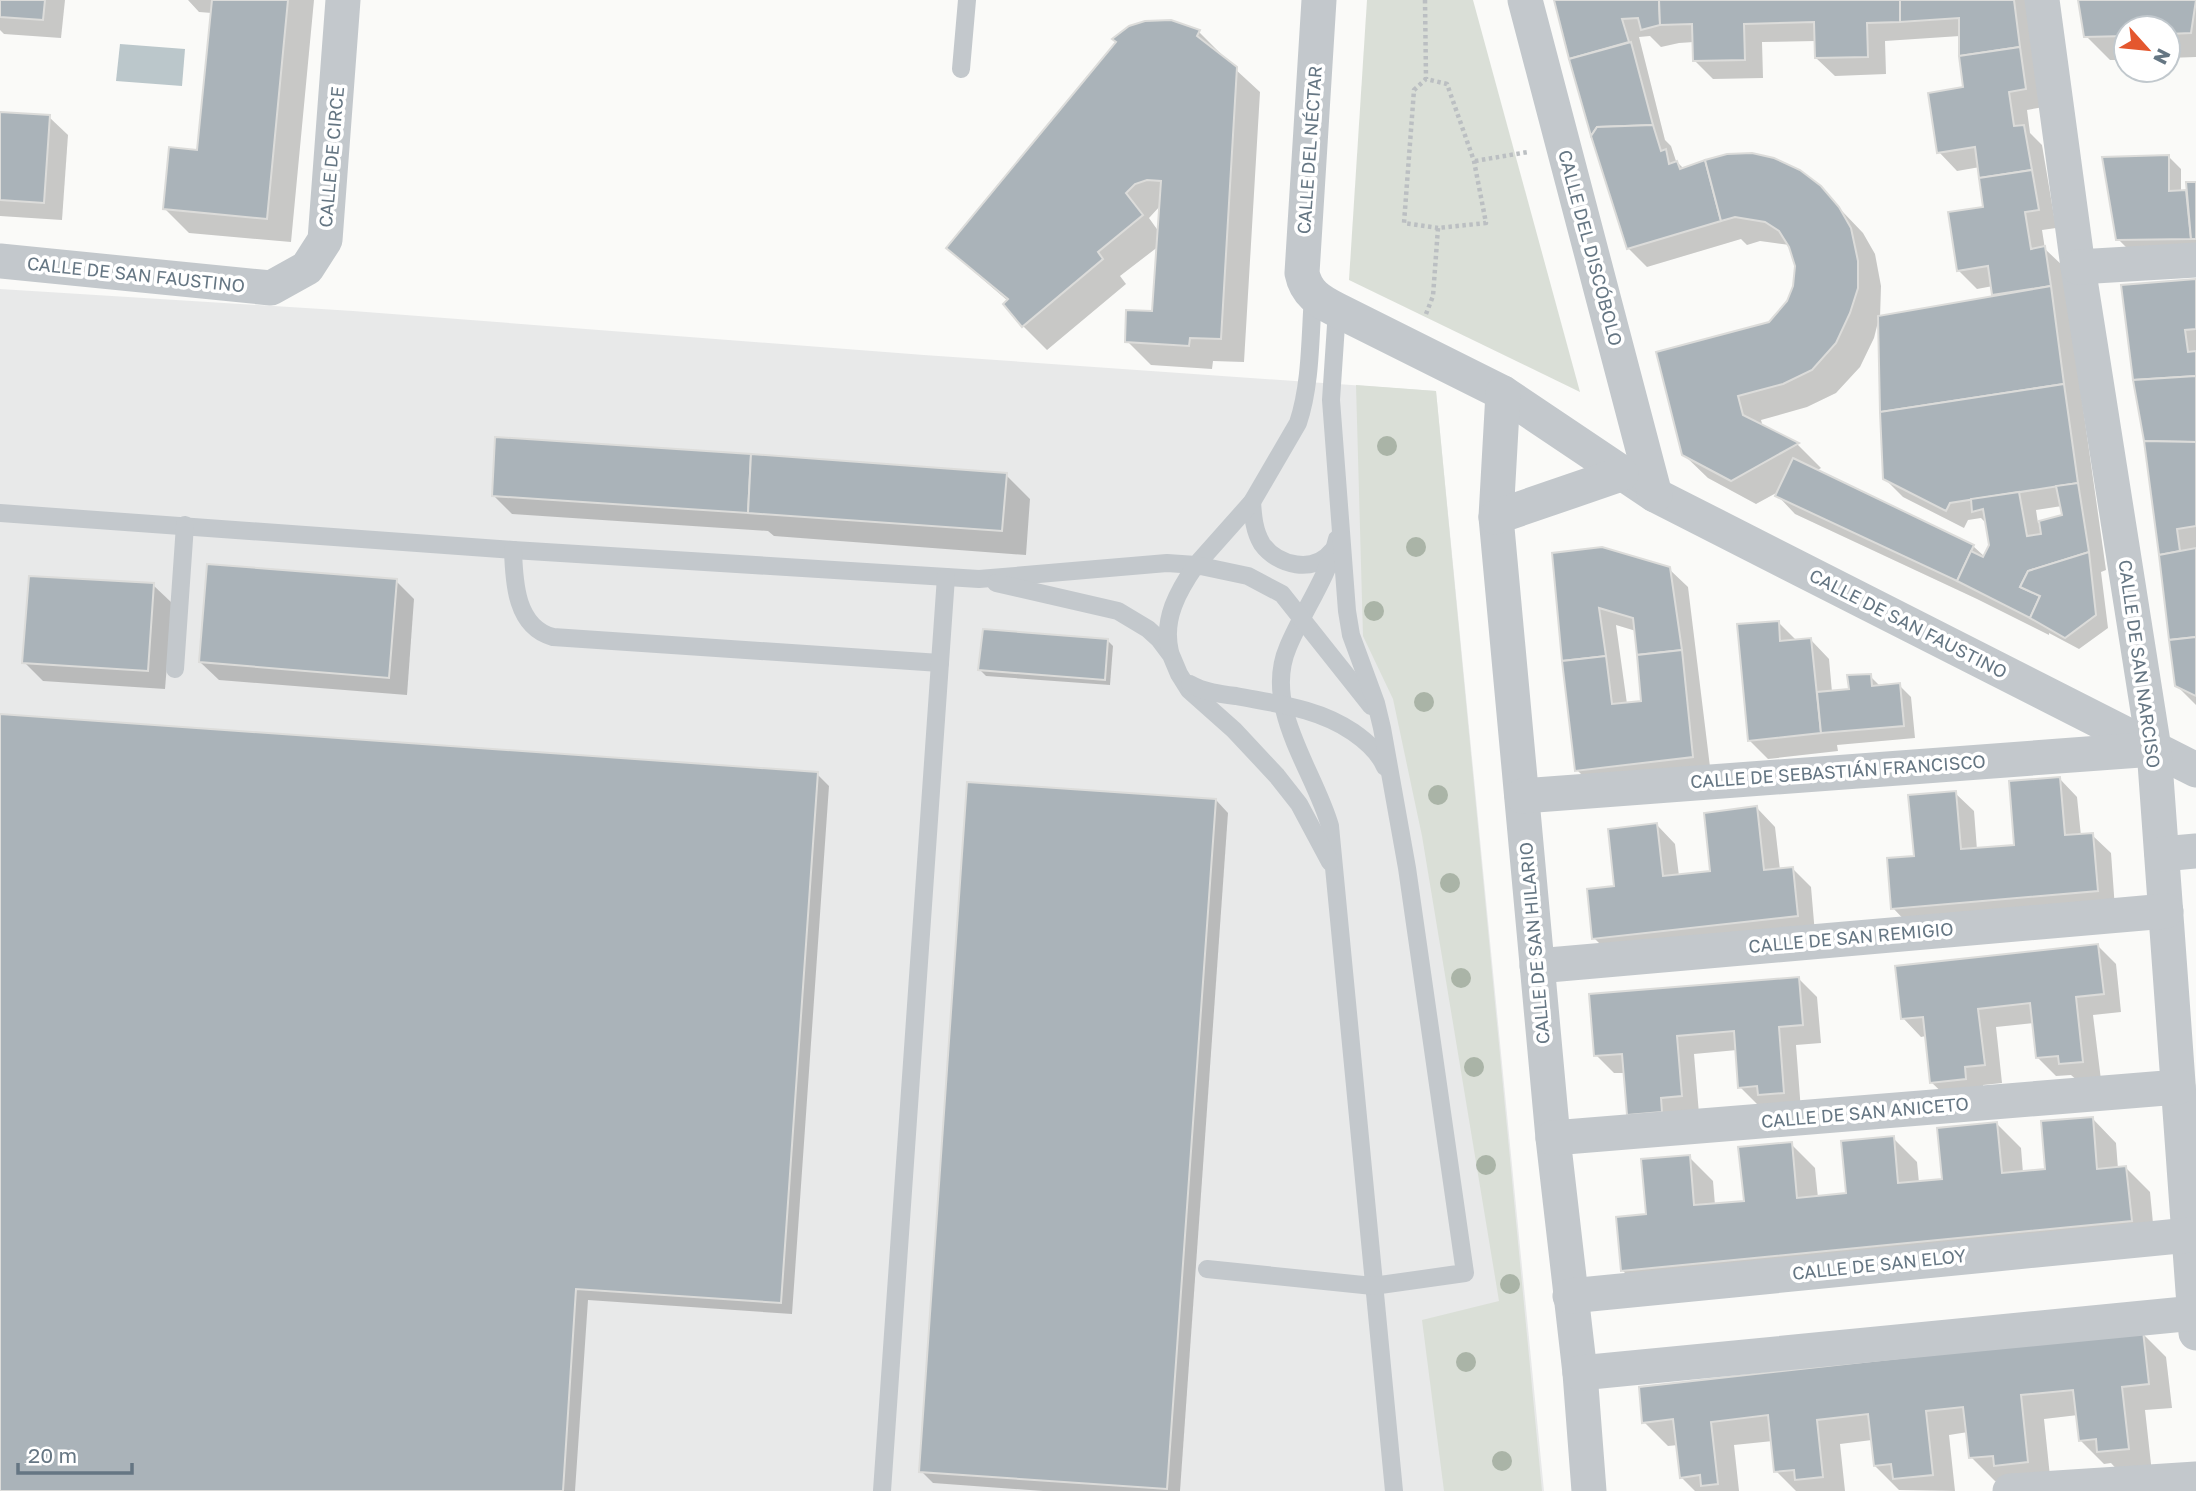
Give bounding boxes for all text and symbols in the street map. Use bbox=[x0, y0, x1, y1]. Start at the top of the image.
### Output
north arrow bbox=[2112, 14, 2182, 84]
text: N bbox=[2149, 45, 2176, 69]
street label: CALLE DEL NÉCTAR bbox=[1292, 65, 1326, 235]
street label: CALLE DE CIRCE bbox=[314, 86, 348, 228]
street label: CALLE DEL DISCÓBOLO bbox=[1554, 147, 1628, 348]
street label: CALLE DE SAN FAUSTINO bbox=[26, 252, 246, 296]
street label: CALLE DE SAN NARCISO bbox=[2114, 558, 2166, 770]
street label: CALLE DE SAN FAUSTINO bbox=[1806, 564, 2011, 683]
street label: CALLE DE SEBASTIÁN FRANCISCO bbox=[1689, 750, 1986, 792]
street label: CALLE DE SAN HILARIO bbox=[1514, 841, 1554, 1045]
street label: CALLE DE SAN REMIGIO bbox=[1748, 917, 1954, 957]
street label: CALLE DE SAN ANICETO bbox=[1760, 1092, 1970, 1132]
street label: CALLE DE SAN ELOY bbox=[1791, 1244, 1967, 1284]
scale bar bbox=[18, 1432, 131, 1476]
text: 20 m bbox=[28, 1442, 77, 1468]

